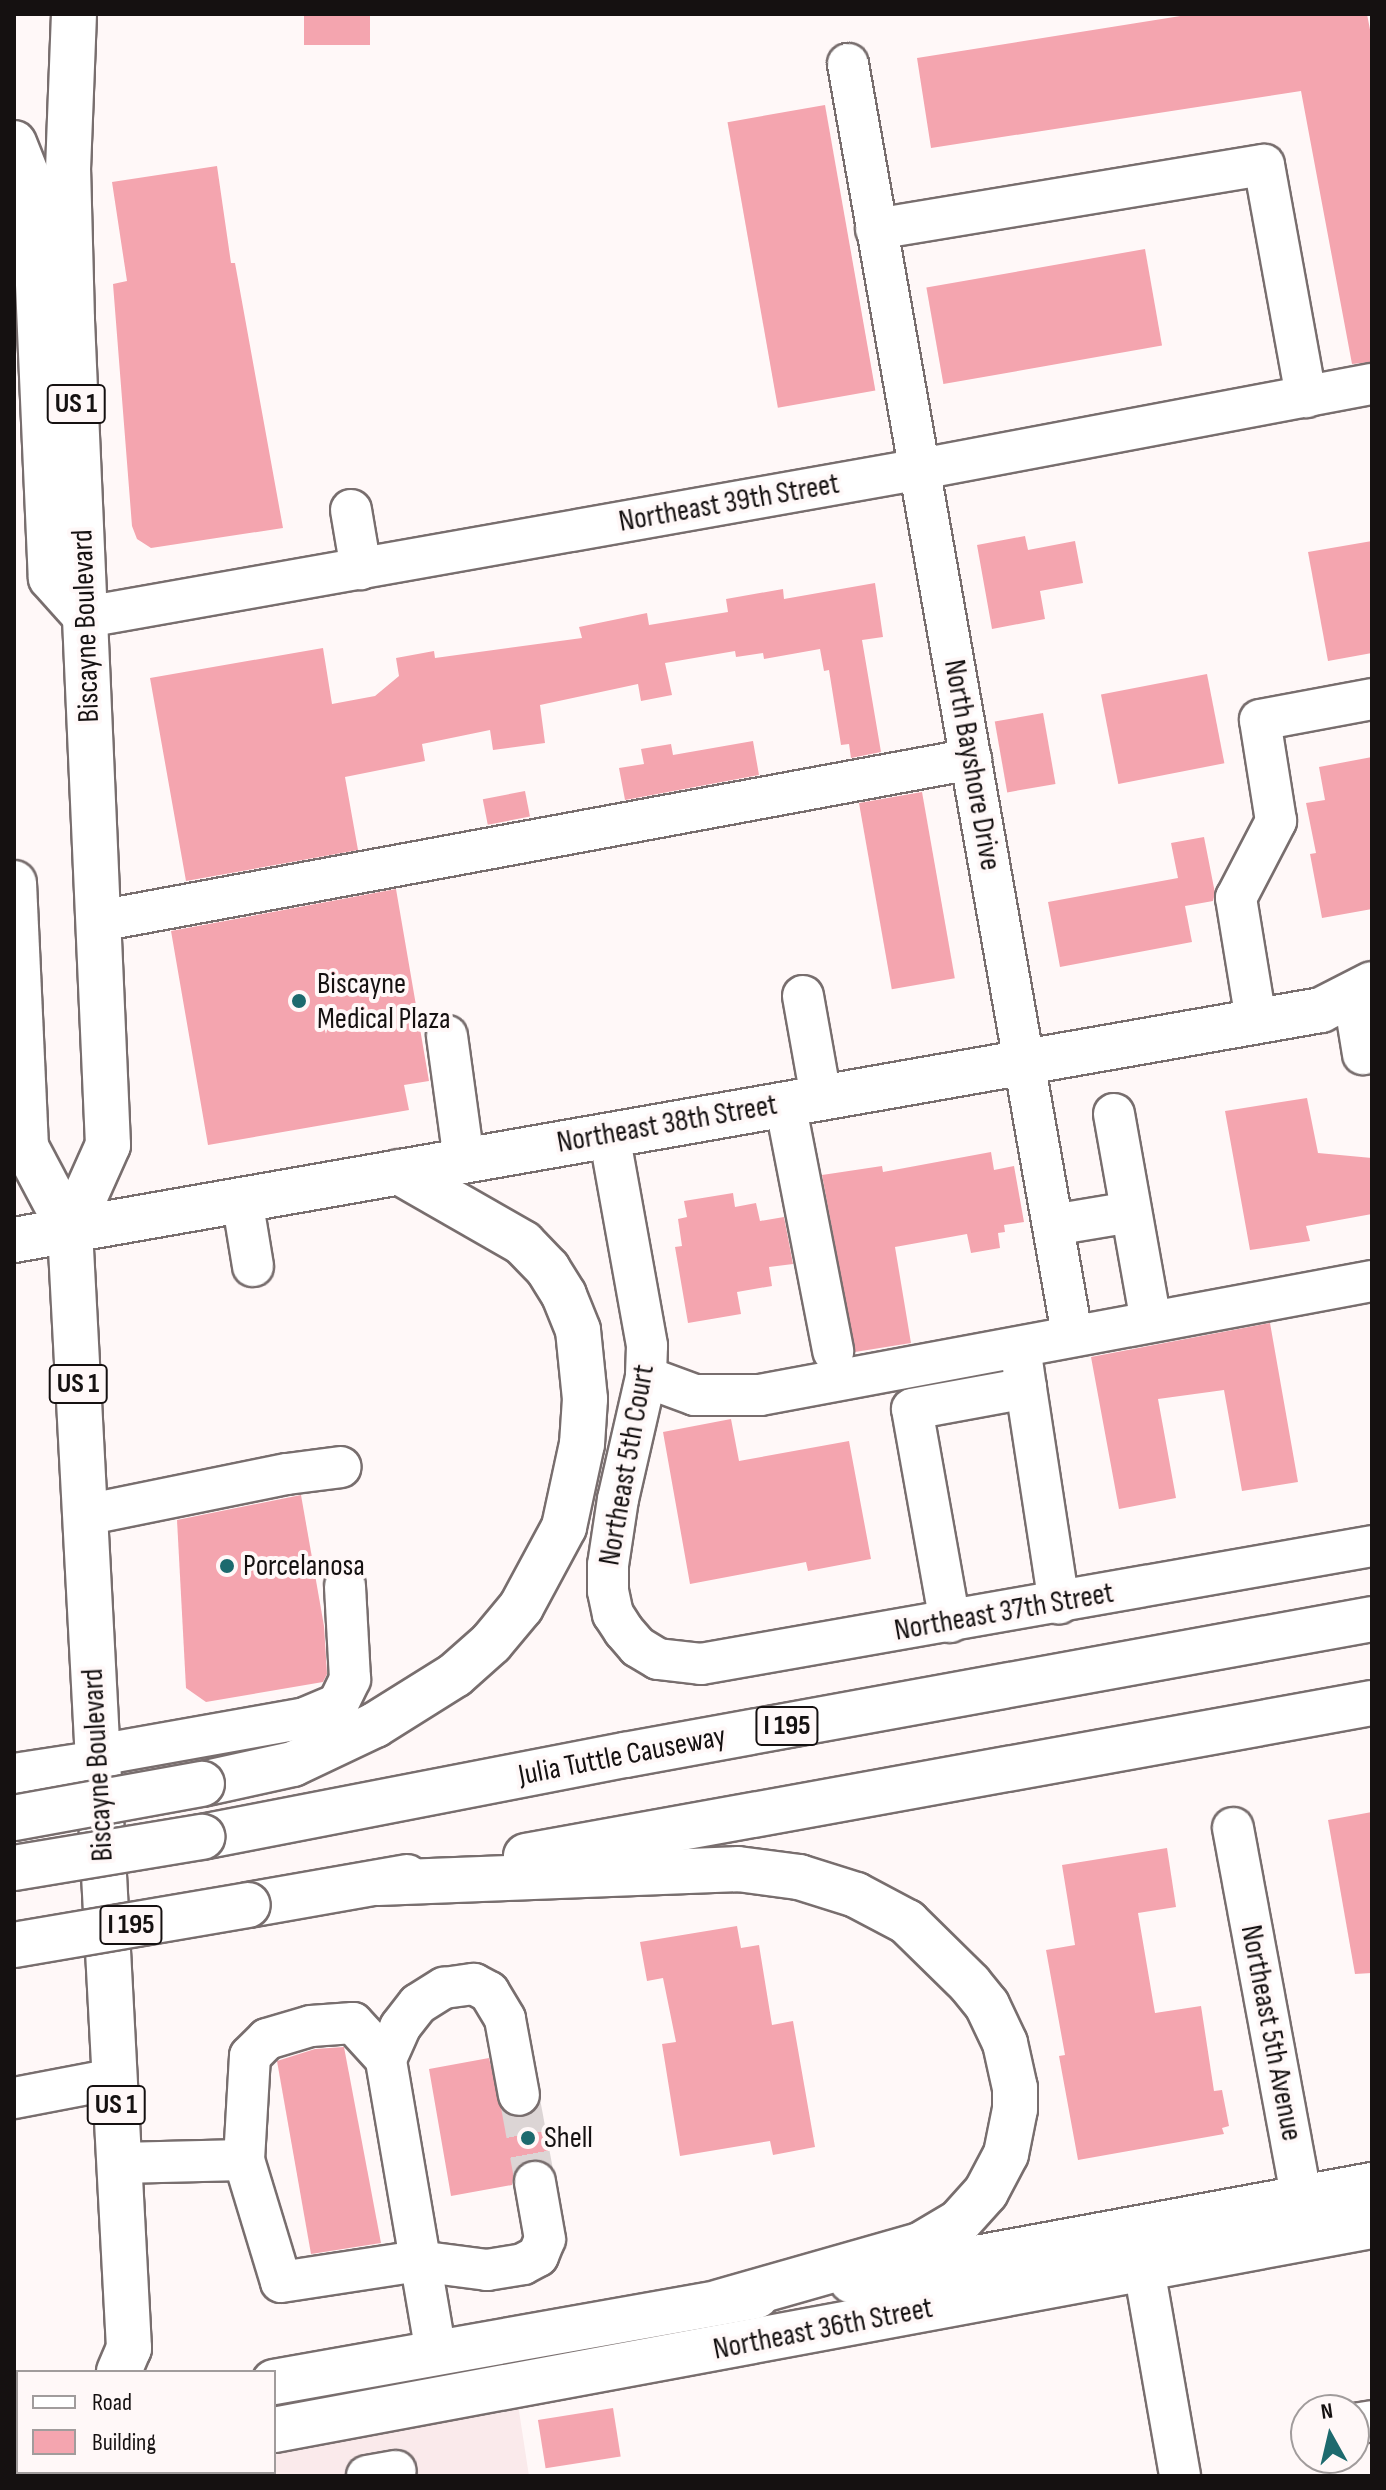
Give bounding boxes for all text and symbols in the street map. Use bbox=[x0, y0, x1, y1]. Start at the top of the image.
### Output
road number: US 1 bbox=[46, 380, 106, 428]
street label: Northeast 39th Street bbox=[616, 466, 842, 540]
street label: Biscayne Boulevard bbox=[65, 529, 107, 723]
street label: North Bayshore Drive bbox=[936, 657, 1008, 873]
place label: Biscayne Medical Plaza bbox=[317, 966, 451, 1036]
marker: Biscayne Medical Plaza bbox=[288, 990, 310, 1012]
street label: Northeast 38th Street bbox=[554, 1087, 780, 1161]
road number: US 1 bbox=[48, 1360, 108, 1408]
street label: Northeast 5th Court bbox=[592, 1362, 662, 1568]
place label: Porcelanosa bbox=[243, 1548, 365, 1584]
marker: Porcelanosa bbox=[218, 1557, 236, 1575]
street label: Northeast 37th Street bbox=[892, 1575, 1116, 1649]
street label: Biscayne Boulevard bbox=[75, 1668, 121, 1862]
road number: I 195 bbox=[755, 1702, 819, 1750]
street label: Julia Tuttle Causeway bbox=[515, 1718, 729, 1794]
road number: I 195 bbox=[99, 1901, 163, 1949]
street label: Northeast 5th Avenue bbox=[1232, 1922, 1310, 2144]
road number: US 1 bbox=[86, 2081, 146, 2129]
place label: Shell bbox=[544, 2120, 593, 2156]
marker: Shell bbox=[519, 2129, 537, 2147]
street label: Northeast 36th Street bbox=[710, 2290, 936, 2368]
legend bbox=[16, 2370, 276, 2474]
text: Road bbox=[92, 2388, 132, 2417]
north arrow bbox=[1290, 2394, 1370, 2474]
text: N bbox=[1319, 2398, 1335, 2426]
text: Building bbox=[92, 2428, 156, 2457]

